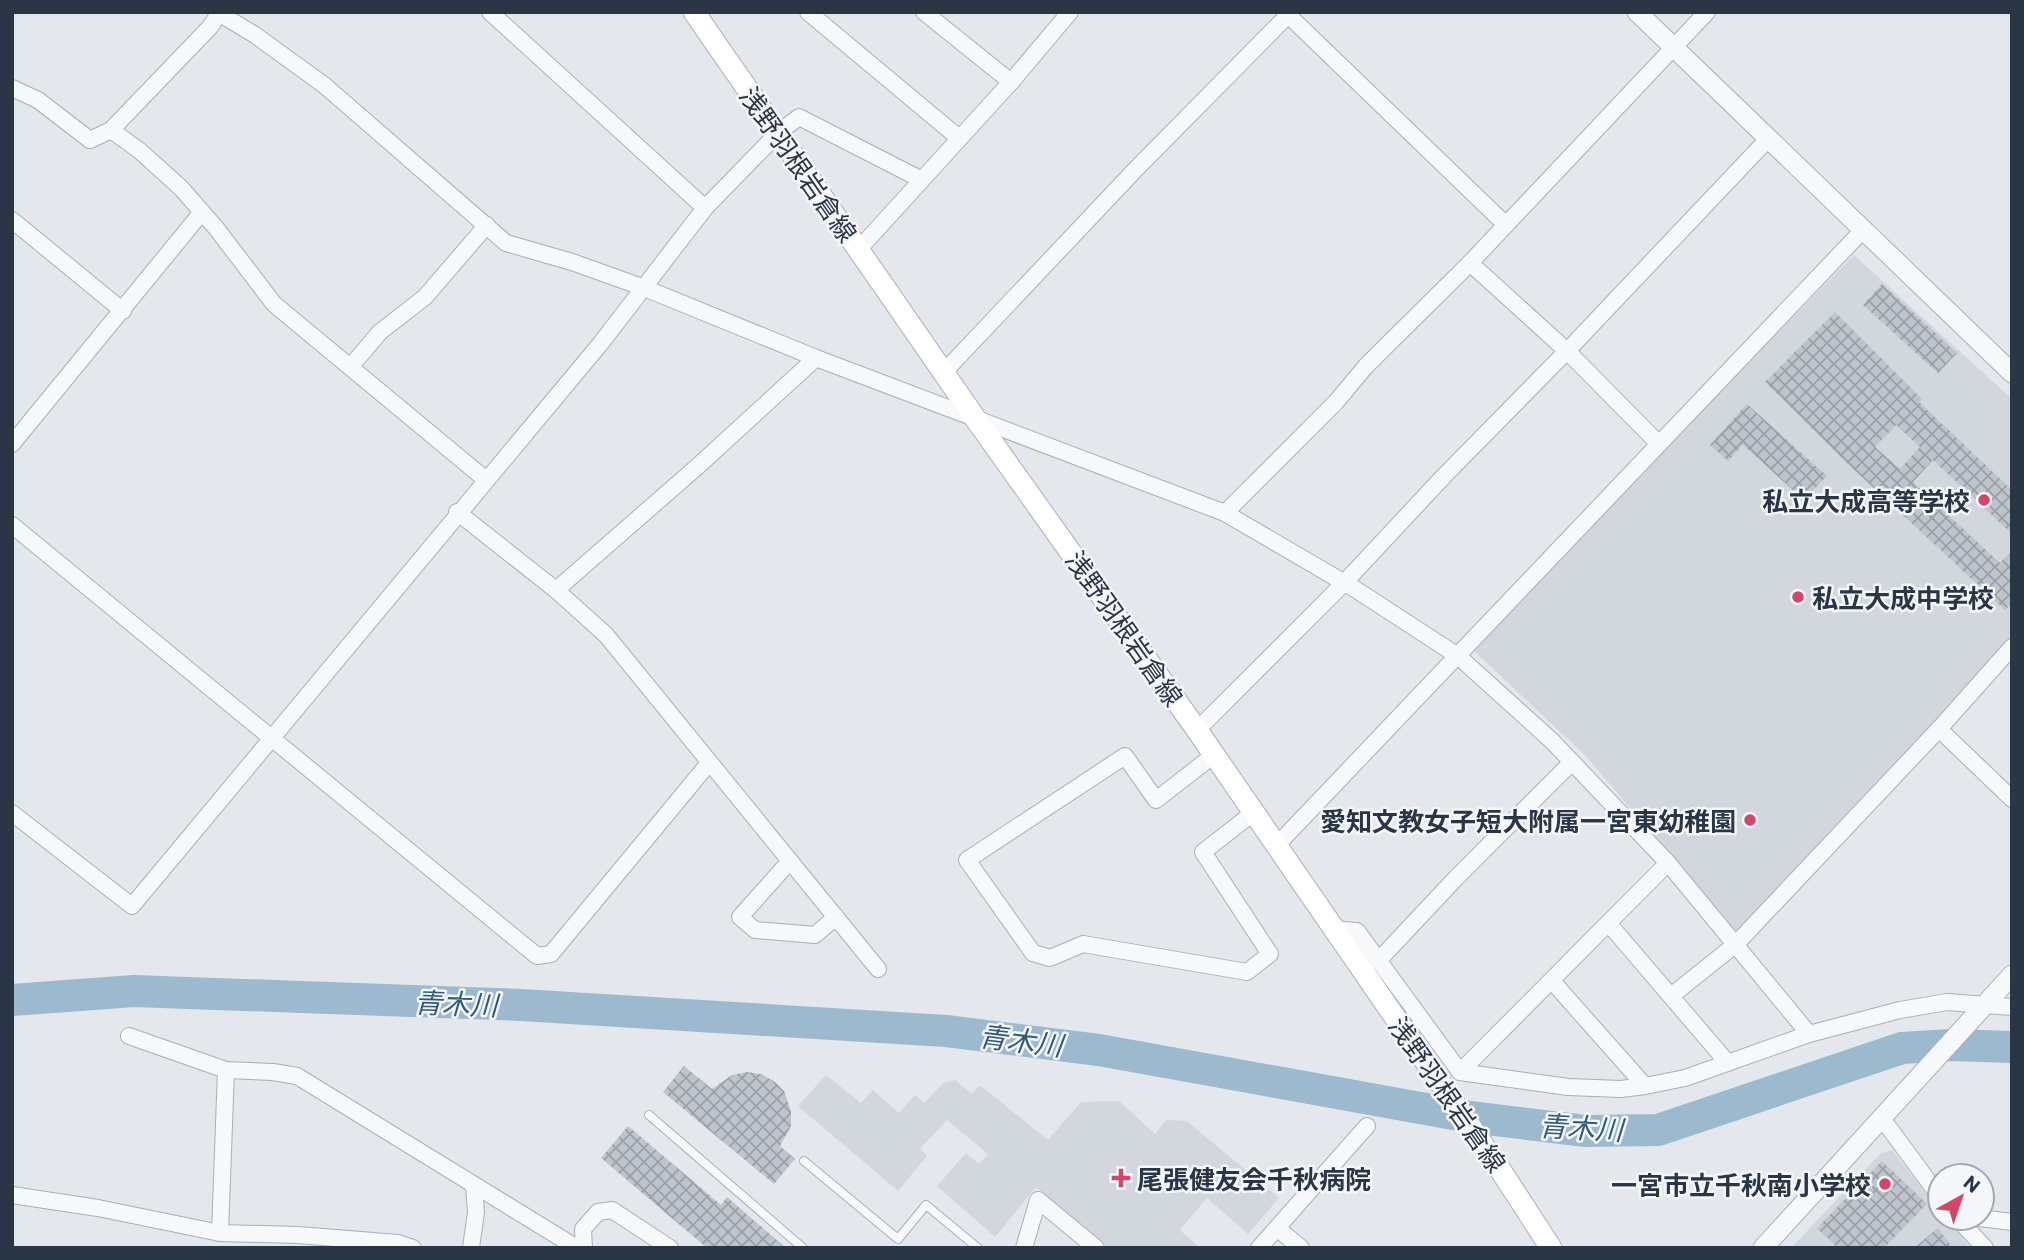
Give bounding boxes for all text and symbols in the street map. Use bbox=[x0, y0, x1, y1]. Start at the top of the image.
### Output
street label: 浅野羽根岩倉線 bbox=[734, 81, 864, 247]
place label: 私立大成高等学校 bbox=[1762, 485, 1970, 516]
marker: 私立大成高等学校 bbox=[1976, 492, 1992, 508]
street label: 浅野羽根岩倉線 bbox=[1060, 545, 1190, 711]
place label: 私立大成中学校 bbox=[1812, 582, 1994, 613]
marker: 私立大成中学校 bbox=[1790, 589, 1806, 605]
place label: 愛知文教女子短大附属一宮東幼稚園 bbox=[1320, 805, 1736, 836]
marker: 愛知文教女子短大附属一宮東幼稚園 bbox=[1742, 812, 1758, 828]
water label: 青木川 bbox=[413, 985, 502, 1022]
street label: 浅野羽根岩倉線 bbox=[1383, 1011, 1513, 1177]
water label: 青木川 bbox=[977, 1018, 1068, 1062]
water label: 青木川 bbox=[1538, 1108, 1627, 1146]
north arrow bbox=[1926, 1162, 1996, 1232]
place label: 尾張健友会千秋病院 bbox=[1137, 1163, 1371, 1194]
marker: 尾張健友会千秋病院 bbox=[1111, 1168, 1131, 1188]
place label: 一宮市立千秋南小学校 bbox=[1611, 1169, 1871, 1200]
text: N bbox=[1959, 1170, 1985, 1197]
marker: 一宮市立千秋南小学校 bbox=[1877, 1176, 1893, 1192]

